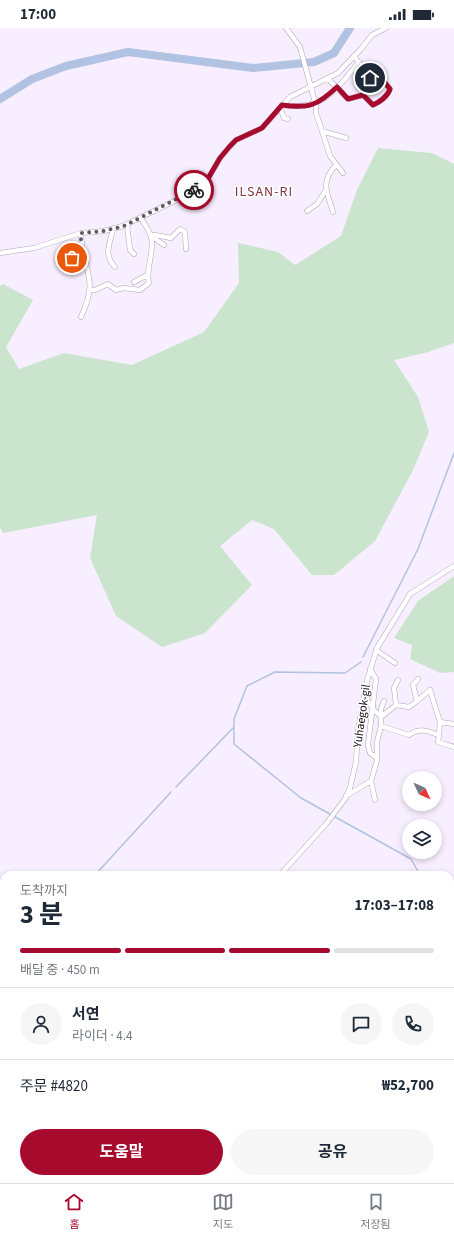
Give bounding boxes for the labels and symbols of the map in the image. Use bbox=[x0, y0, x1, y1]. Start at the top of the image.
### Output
pin bbox=[353, 61, 387, 95]
courier bbox=[174, 170, 214, 210]
district label: ILSAN-RI bbox=[235, 182, 293, 202]
pin bbox=[55, 241, 89, 275]
street label: Yuhaegok-gil bbox=[349, 683, 375, 750]
north arrow bbox=[402, 771, 442, 811]

